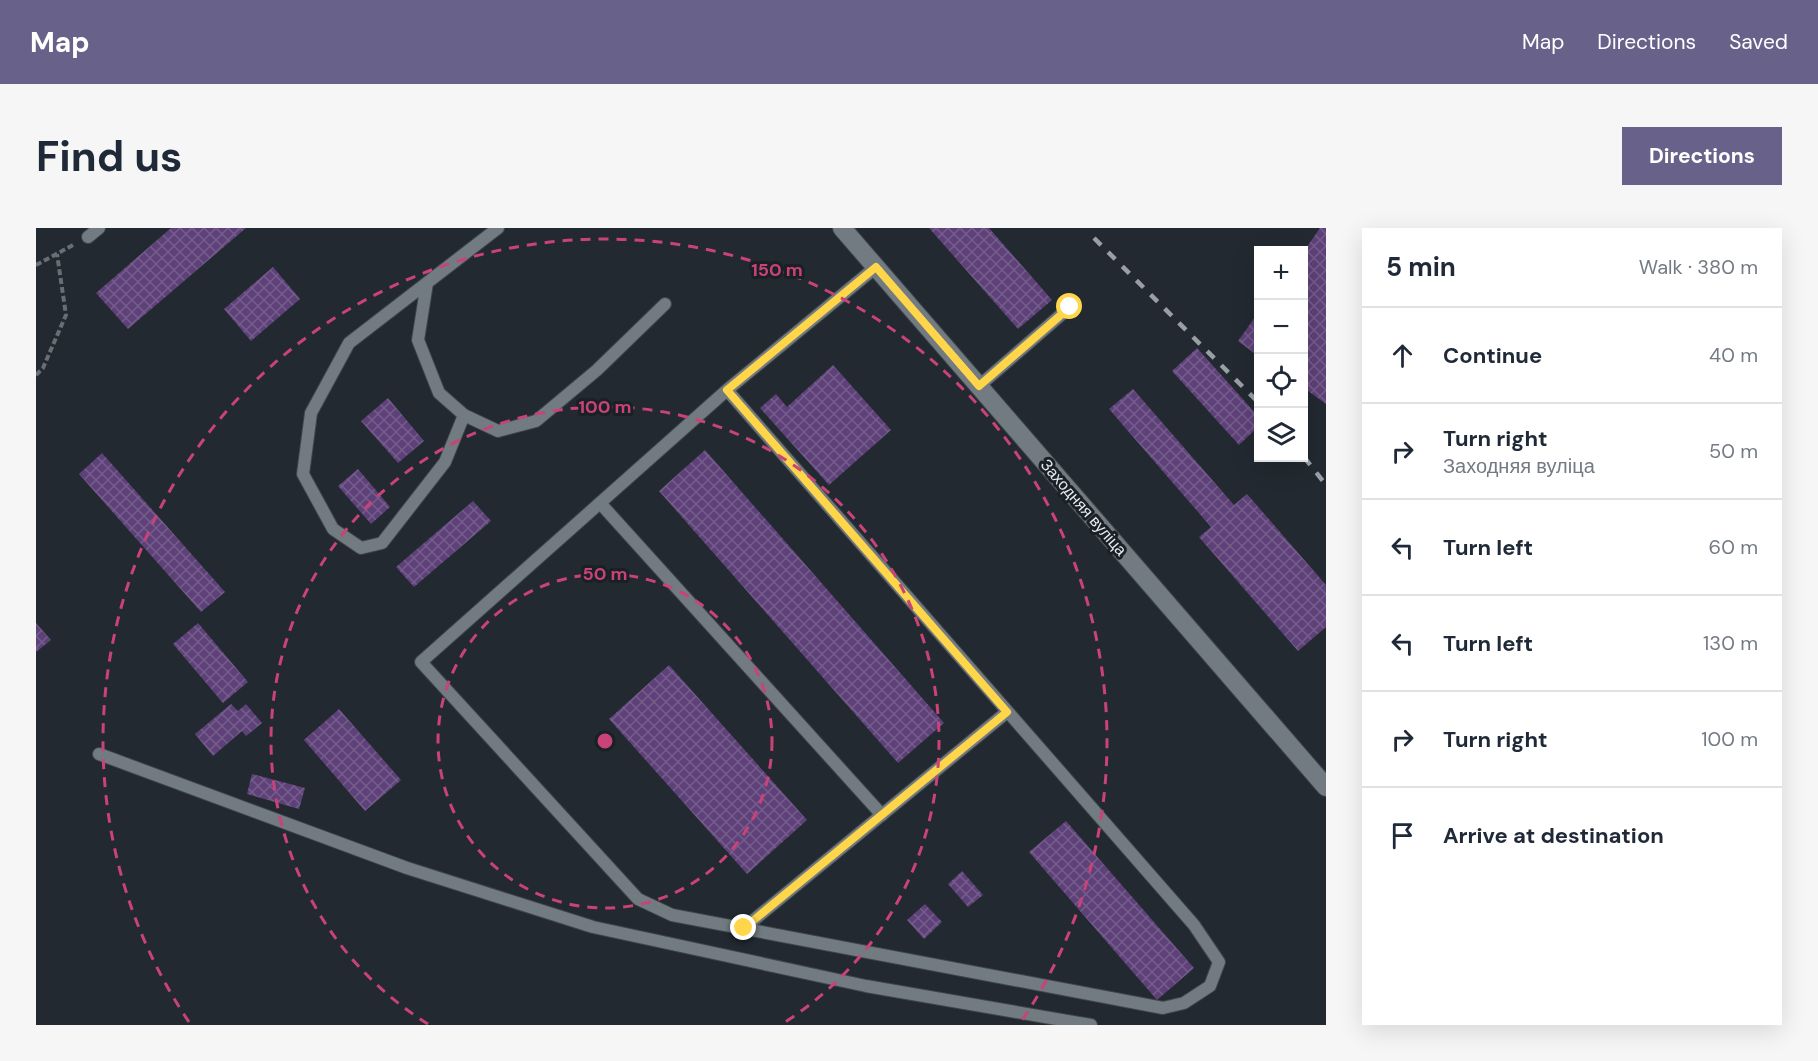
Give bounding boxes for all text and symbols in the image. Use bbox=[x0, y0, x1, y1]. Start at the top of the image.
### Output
text: Map bbox=[30, 24, 90, 61]
text: Map bbox=[1522, 28, 1564, 56]
text: Directions bbox=[1597, 28, 1696, 56]
text: Saved bbox=[1729, 28, 1788, 56]
button: Directions bbox=[1622, 127, 1782, 185]
text: Find us bbox=[36, 129, 182, 184]
map controls bbox=[1254, 246, 1308, 462]
button: + bbox=[1254, 246, 1308, 300]
text: 5 min bbox=[1386, 250, 1456, 284]
text: Walk · 380 m bbox=[1639, 254, 1758, 280]
text: 150 m bbox=[751, 258, 803, 282]
route start bbox=[1056, 293, 1082, 319]
button: − bbox=[1254, 300, 1308, 354]
icon: ahead bbox=[1386, 339, 1419, 372]
text: Continue bbox=[1443, 341, 1542, 370]
text: 40 m bbox=[1709, 342, 1758, 368]
button: locate bbox=[1254, 354, 1308, 408]
text: 100 m bbox=[578, 395, 632, 419]
button: layers bbox=[1254, 408, 1308, 462]
text: Turn right bbox=[1443, 424, 1548, 453]
icon: right bbox=[1386, 435, 1419, 468]
text: 50 m bbox=[1709, 438, 1758, 464]
text: Заходняя вуліца bbox=[1443, 453, 1595, 479]
street label: Заходняя вуліца bbox=[1036, 455, 1131, 560]
icon: left bbox=[1386, 531, 1419, 564]
text: Turn left bbox=[1443, 533, 1533, 562]
text: 60 m bbox=[1709, 534, 1758, 560]
text: 50 m bbox=[582, 562, 628, 586]
icon: left bbox=[1386, 627, 1419, 660]
text: Turn left bbox=[1443, 629, 1533, 658]
text: 130 m bbox=[1703, 630, 1758, 656]
icon: right bbox=[1386, 723, 1419, 756]
text: Turn right bbox=[1443, 725, 1548, 754]
text: 100 m bbox=[1701, 726, 1758, 752]
centre of rings bbox=[595, 731, 615, 751]
icon: arrive bbox=[1386, 819, 1419, 852]
text: Arrive at destination bbox=[1443, 821, 1664, 850]
route end bbox=[730, 914, 756, 940]

